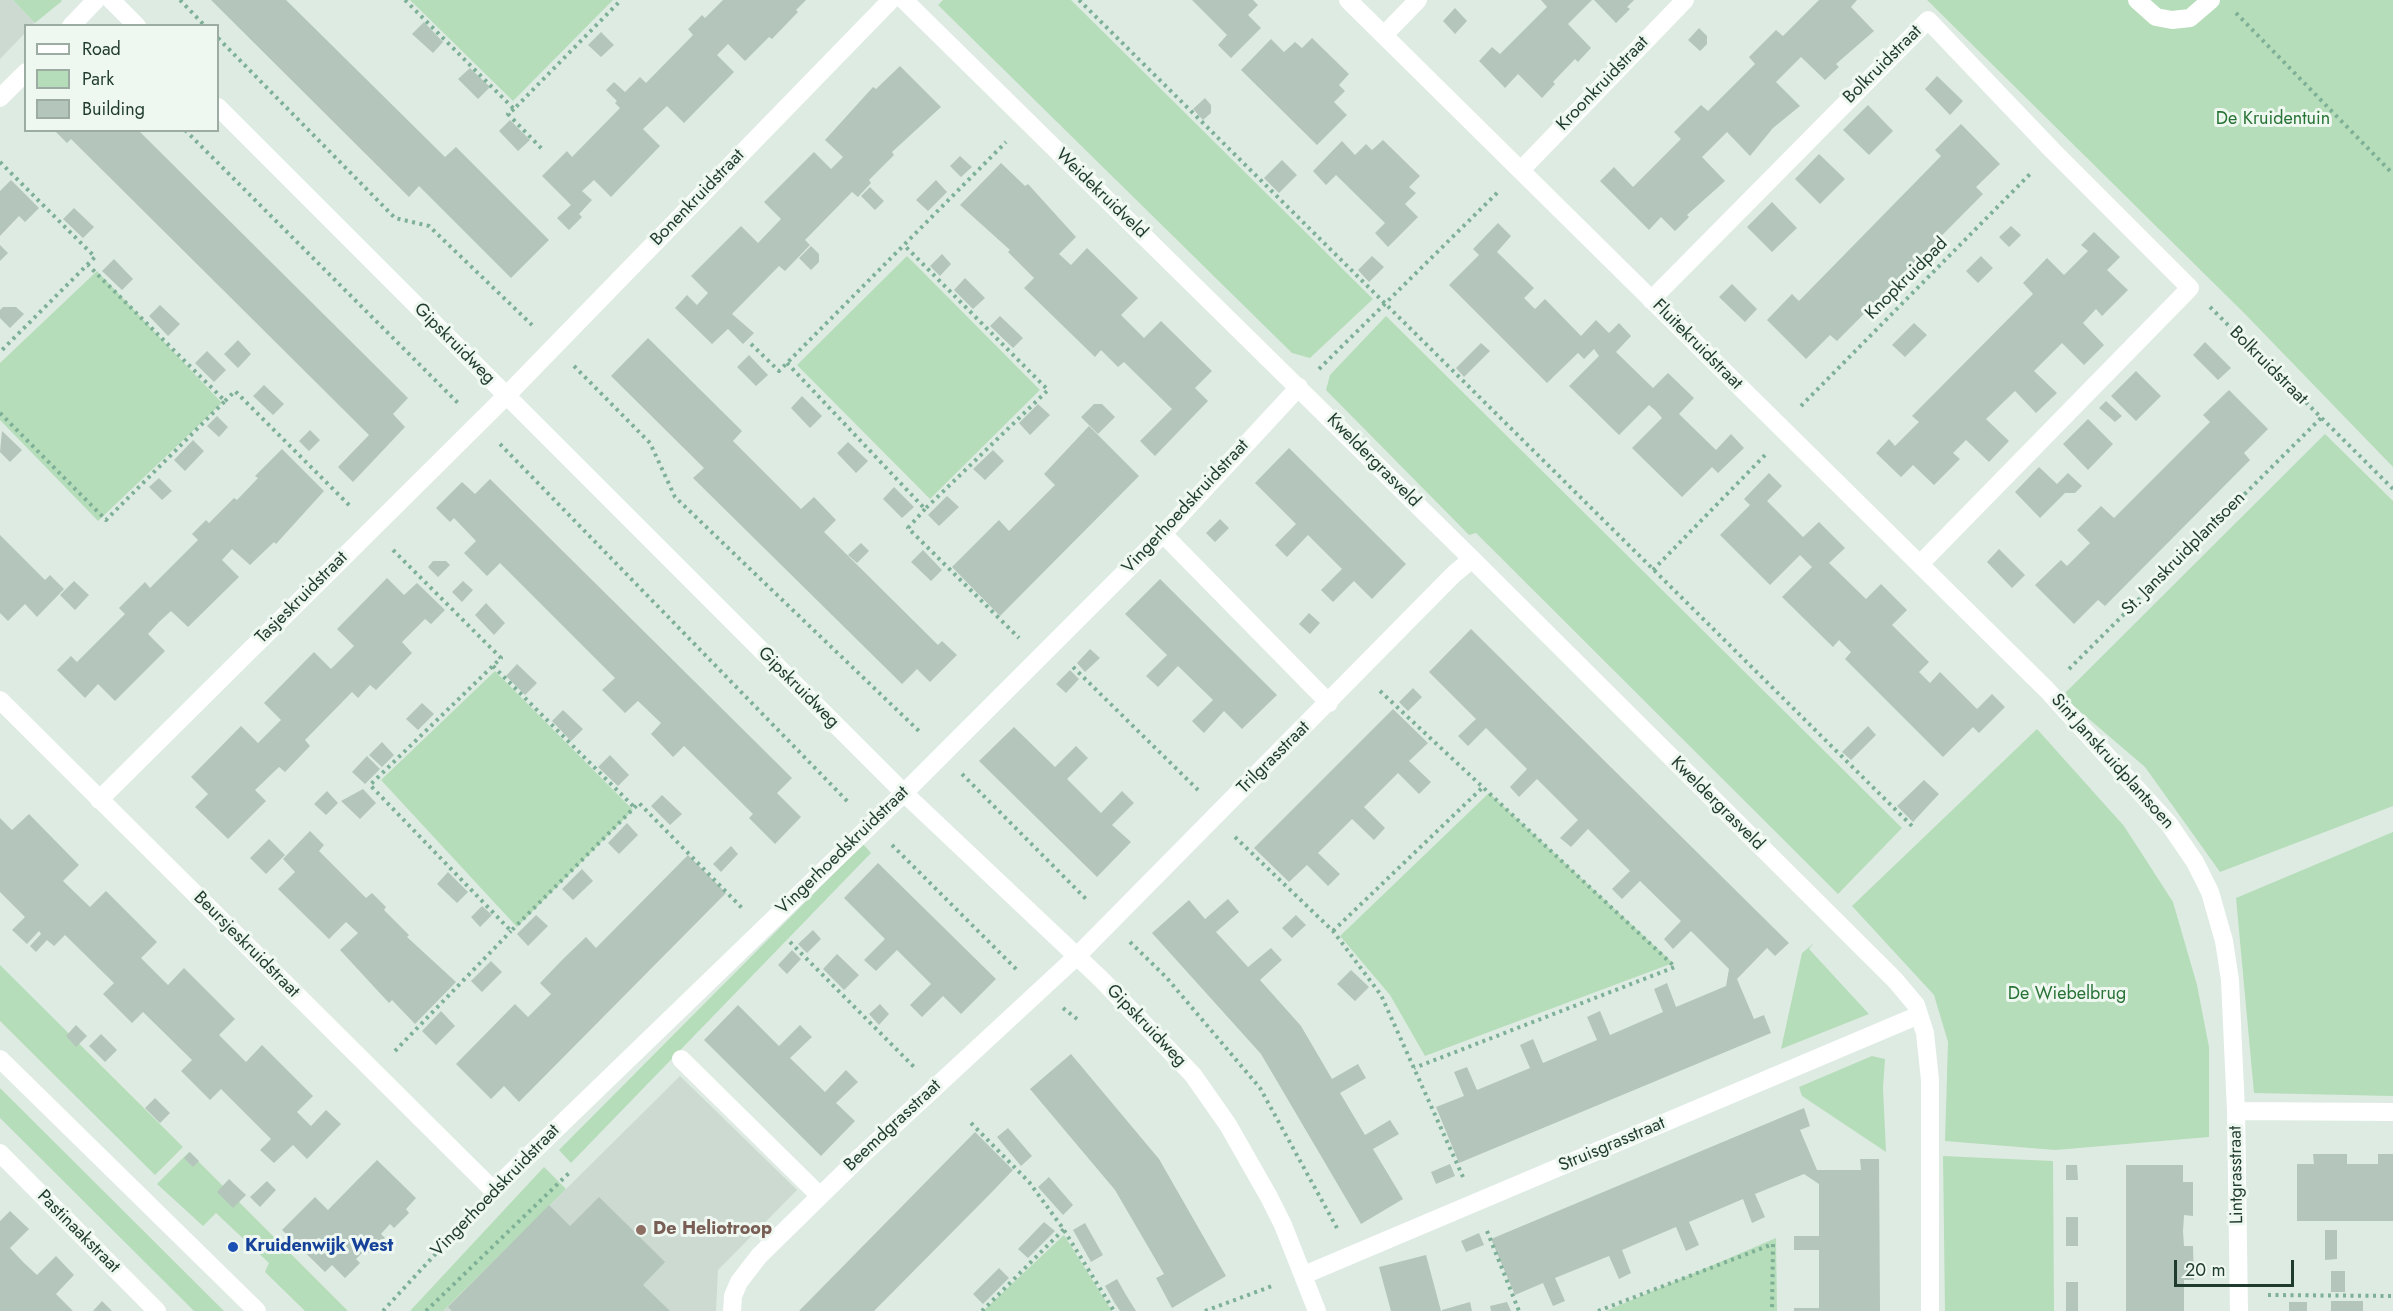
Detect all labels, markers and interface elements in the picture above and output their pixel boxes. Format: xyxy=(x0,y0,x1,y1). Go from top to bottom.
street label: Bolkruidstraat xyxy=(1839,21,1927,109)
legend xyxy=(24,24,219,132)
street label: Kroonkruidstraat xyxy=(1552,32,1654,136)
text: Road xyxy=(82,36,121,62)
text: Park xyxy=(82,66,114,92)
text: Building xyxy=(82,96,145,122)
park label: De Kruidentuin xyxy=(2216,109,2330,131)
street label: Bonenkruidstraat xyxy=(646,145,750,251)
street label: Weidekruidveld xyxy=(1050,145,1152,243)
street label: Knopkruidpad xyxy=(1861,233,1953,325)
street label: Fluitekruidstraat xyxy=(1647,295,1747,395)
street label: Gipskruidweg xyxy=(409,299,499,389)
street label: Bolkruidstraat xyxy=(2224,322,2312,410)
street label: Kweldergrasveld xyxy=(1322,410,1424,512)
street label: Vingerhoedskruidstraat xyxy=(1118,435,1254,579)
street label: St. Janskruidplantsoen xyxy=(2118,488,2250,620)
street label: Tasjeskruidstraat xyxy=(251,547,353,649)
street label: Gipskruidweg xyxy=(753,643,843,733)
street label: Sint Janskruidplantsoen xyxy=(2046,690,2178,834)
street label: Trilgrasstraat xyxy=(1233,717,1315,799)
street label: Kweldergrasveld xyxy=(1666,753,1768,855)
street label: Vingerhoedskruidstraat xyxy=(772,782,914,920)
street label: Beursjeskruidstraat xyxy=(188,887,304,1003)
street label: Gipskruidweg xyxy=(1101,980,1191,1072)
park label: De Wiebelbrug xyxy=(2008,984,2126,1006)
street label: Beemdgrasstraat xyxy=(840,1076,946,1176)
street label: Struisgrasstraat xyxy=(1556,1113,1668,1177)
street label: Vingerhoedskruidstraat xyxy=(427,1120,565,1262)
street label: Lintgrasstraat xyxy=(2225,1126,2249,1224)
street label: Pastinaakstraat xyxy=(32,1186,124,1278)
place label: De Heliotroop xyxy=(653,1219,772,1241)
marker: De Heliotroop xyxy=(634,1223,648,1237)
place label: Kruidenwijk West xyxy=(245,1236,393,1258)
marker: Kruidenwijk West xyxy=(226,1240,240,1254)
scale bar xyxy=(2177,1248,2297,1286)
text: 20 m xyxy=(2185,1257,2225,1283)

